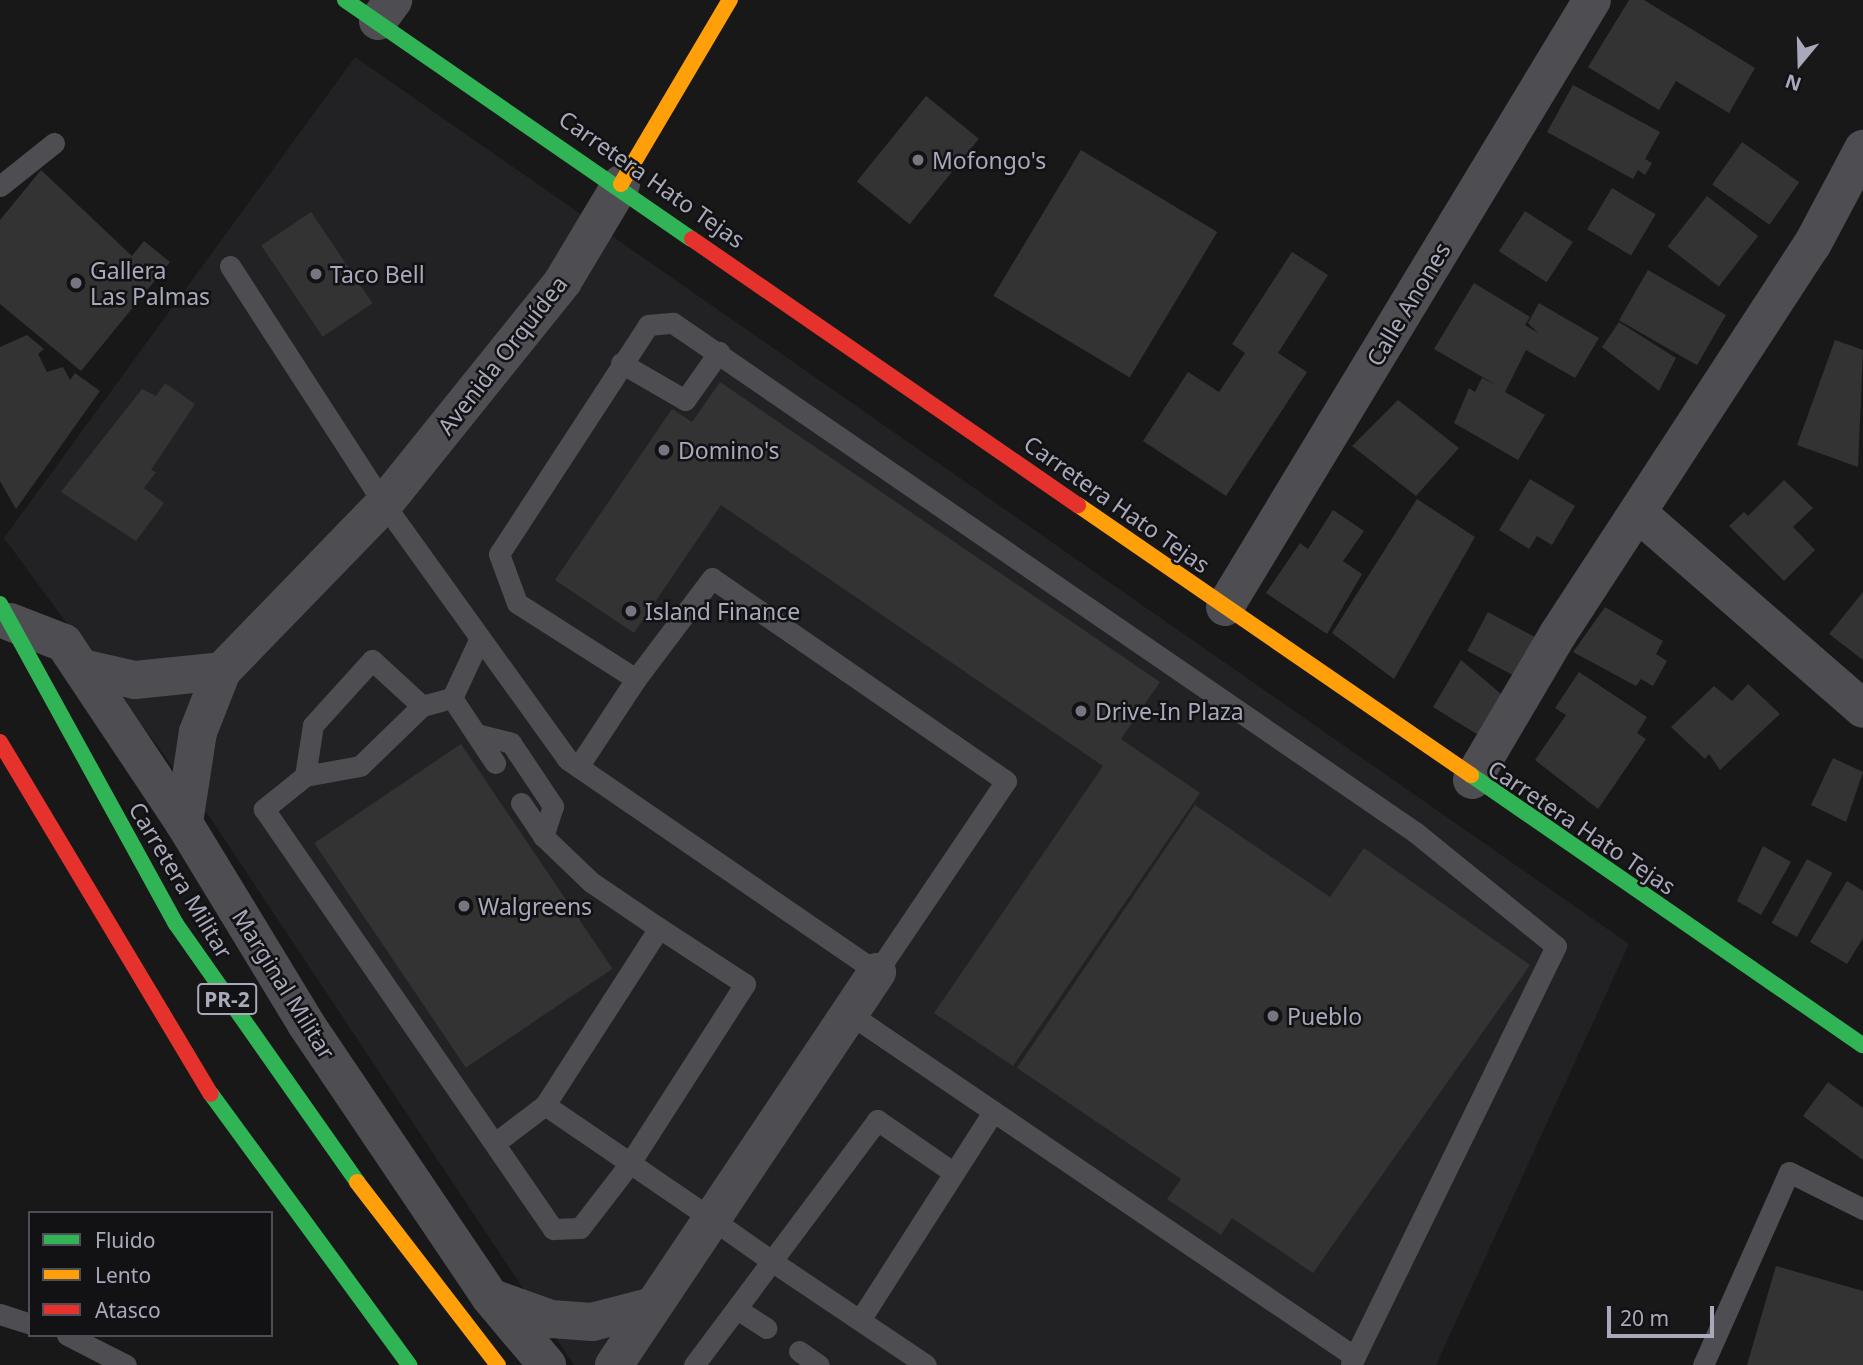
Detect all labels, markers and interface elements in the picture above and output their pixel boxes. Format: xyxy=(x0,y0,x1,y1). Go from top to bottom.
north arrow xyxy=(1765,28,1835,98)
text: N xyxy=(1782,68,1805,98)
street label: Carretera Hato Tejas xyxy=(554,105,750,253)
place label: Mofongo's xyxy=(932,146,1046,174)
marker: Mofongo's xyxy=(910,152,926,168)
street label: Calle Anones xyxy=(1360,237,1456,371)
place label: Gallera Las Palmas xyxy=(90,256,210,310)
place label: Taco Bell xyxy=(330,260,425,288)
marker: Taco Bell xyxy=(308,266,324,282)
street label: Avenida Orquídea xyxy=(431,270,573,440)
marker: Gallera Las Palmas xyxy=(68,275,84,291)
street label: Carretera Hato Tejas xyxy=(1019,430,1215,578)
place label: Domino's xyxy=(678,436,780,464)
marker: Domino's xyxy=(656,442,672,458)
place label: Island Finance xyxy=(645,597,800,625)
marker: Island Finance xyxy=(623,603,639,619)
place label: Drive-In Plaza xyxy=(1095,697,1244,725)
marker: Drive-In Plaza xyxy=(1073,703,1089,719)
street label: Carretera Hato Tejas xyxy=(1483,754,1681,900)
street label: Carretera Militar xyxy=(123,797,239,963)
place label: Walgreens xyxy=(478,892,592,920)
marker: Walgreens xyxy=(456,898,472,914)
street label: Marginal Militar xyxy=(227,904,341,1064)
road number: PR-2 xyxy=(196,982,258,1016)
place label: Pueblo xyxy=(1287,1002,1362,1030)
marker: Pueblo xyxy=(1265,1008,1281,1024)
legend xyxy=(28,1211,273,1337)
text: Fluido xyxy=(95,1226,155,1254)
text: Lento xyxy=(95,1261,151,1289)
scale bar xyxy=(1611,1292,1718,1336)
text: Atasco xyxy=(95,1296,161,1324)
text: 20 m xyxy=(1620,1304,1669,1332)

